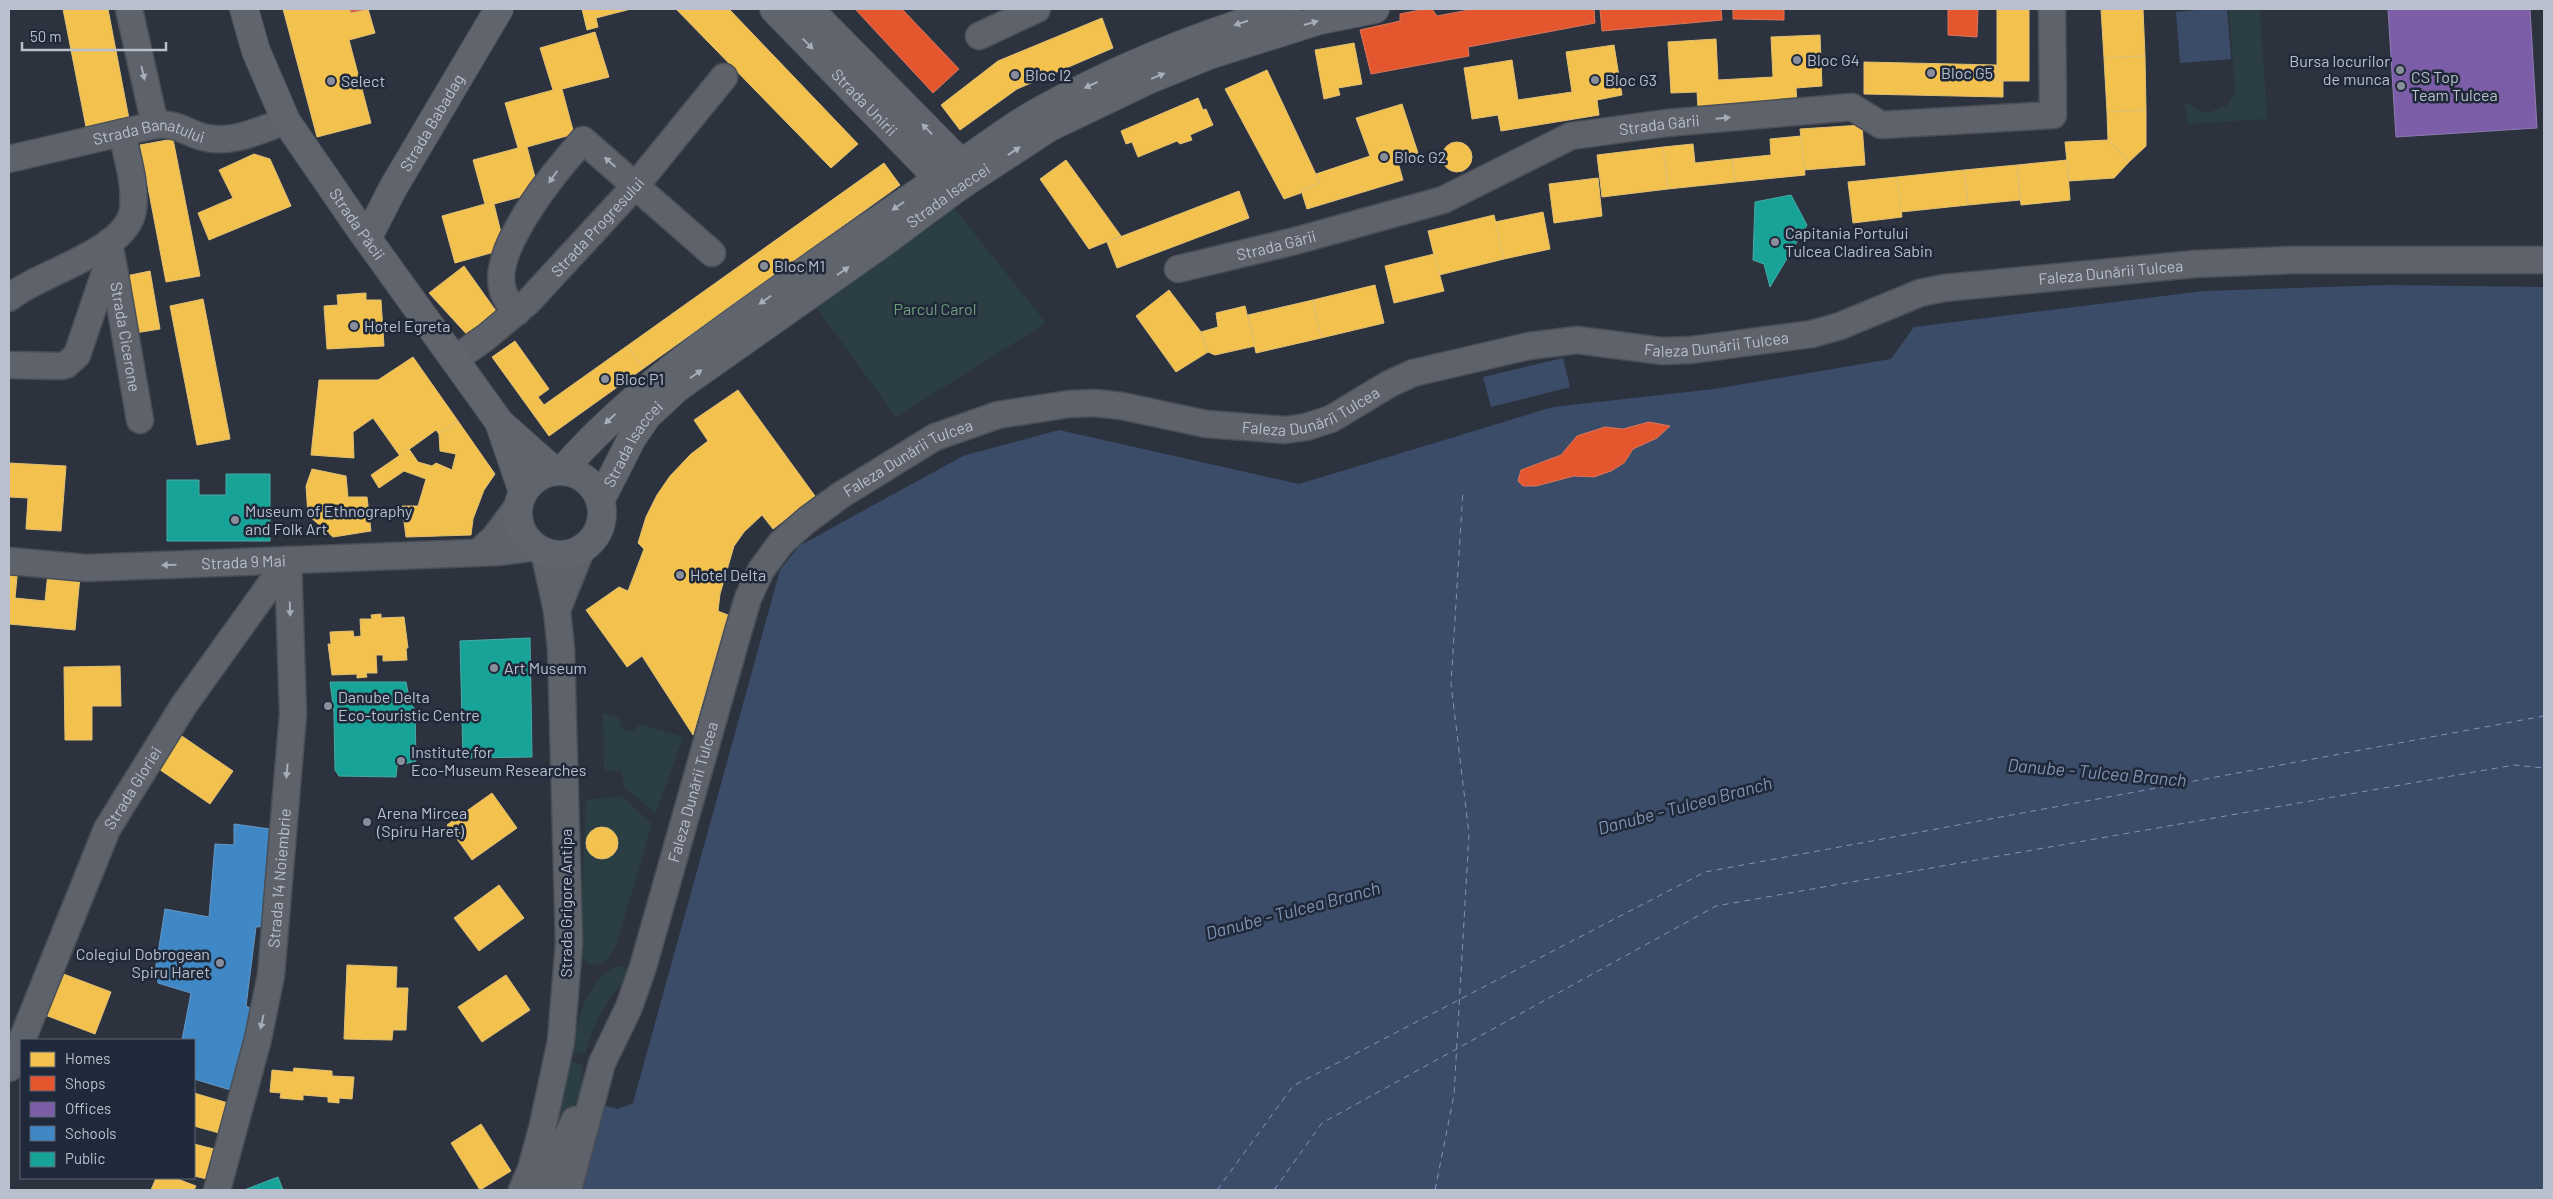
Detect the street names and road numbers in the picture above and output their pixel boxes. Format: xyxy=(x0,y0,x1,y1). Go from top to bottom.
street label: Strada Unirii xyxy=(828,64,902,140)
street label: Strada Babadag xyxy=(395,70,467,174)
street label: Strada Gării xyxy=(1618,110,1700,138)
street label: Strada Banatului xyxy=(91,114,207,148)
street label: Strada Isaccei xyxy=(902,159,993,231)
street label: Strada Progresului xyxy=(546,173,648,280)
street label: Strada Păcii xyxy=(326,184,389,263)
street label: Strada Gării xyxy=(1234,226,1318,264)
street label: Faleza Dunării Tulcea xyxy=(2037,255,2184,288)
street label: Strada Cicerone xyxy=(107,280,145,393)
street label: Faleza Dunării Tulcea xyxy=(1643,327,1790,360)
street label: Faleza Dunării Tulcea xyxy=(1241,382,1383,439)
street label: Strada Isaccei xyxy=(599,396,666,490)
street label: Faleza Dunării Tulcea xyxy=(839,415,975,500)
street label: Strada 9 Mai xyxy=(201,550,286,573)
street label: Faleza Dunării Tulcea xyxy=(663,719,721,864)
street label: Strada Gloriei xyxy=(99,743,165,832)
street label: Strada 14 Noiembrie xyxy=(263,808,294,948)
street label: Strada Grigore Antipa xyxy=(556,829,575,977)

